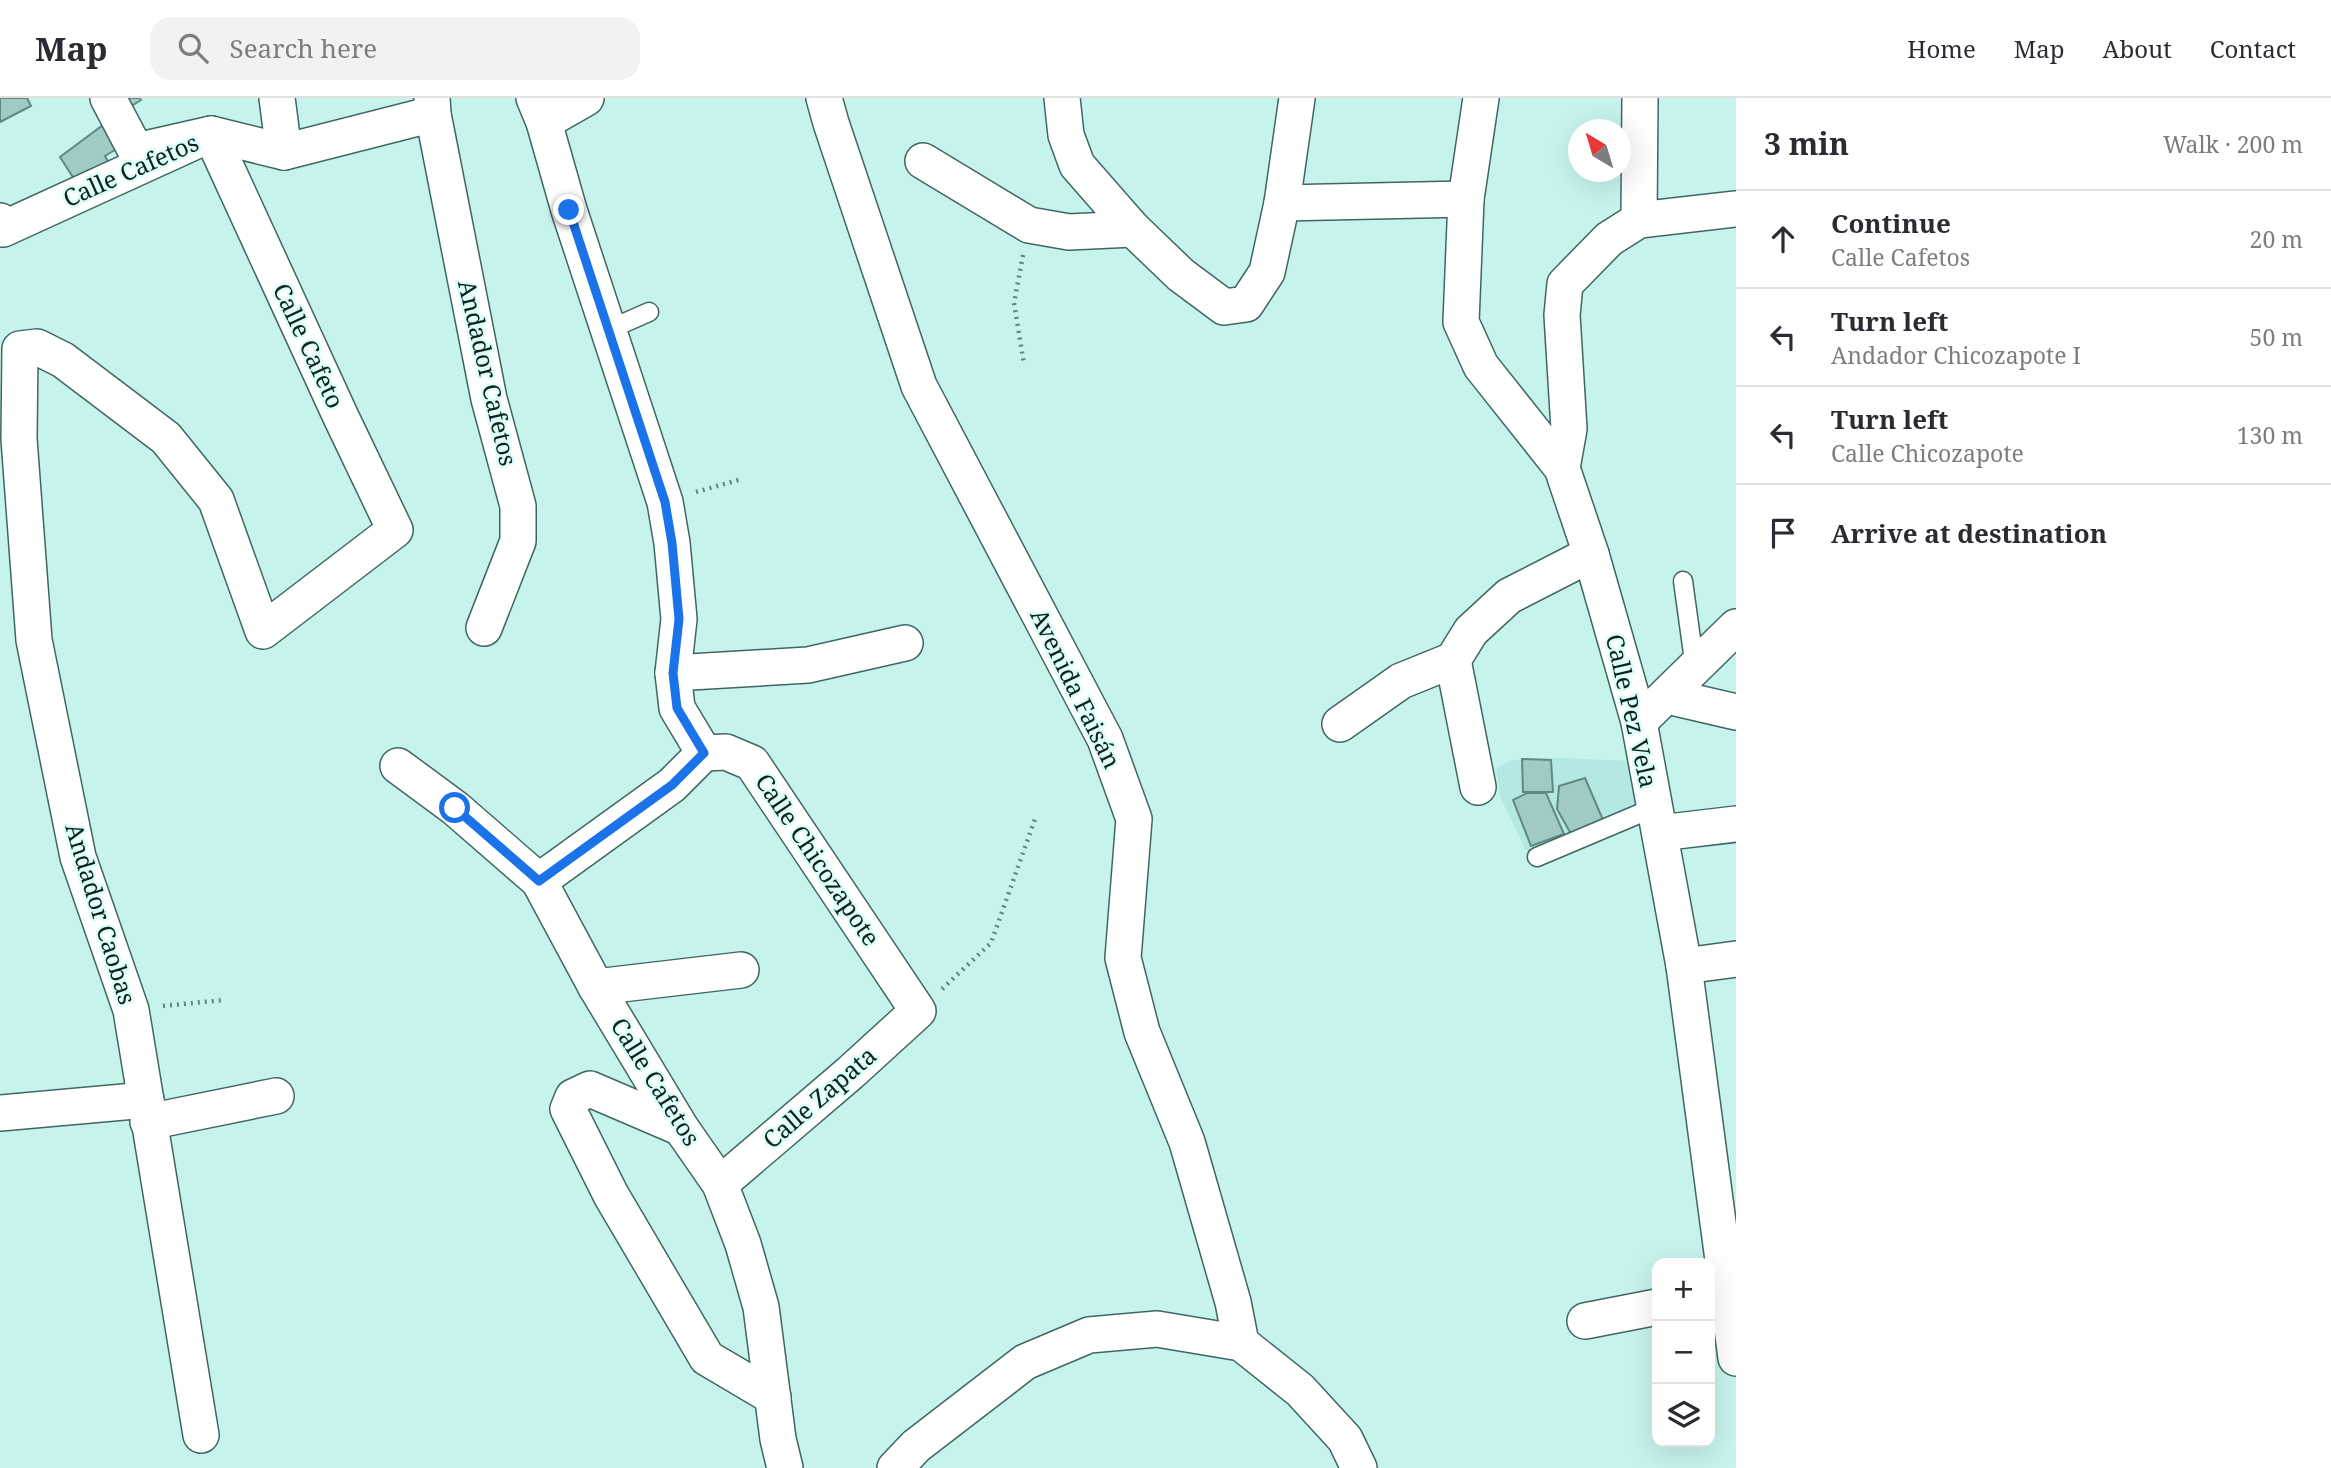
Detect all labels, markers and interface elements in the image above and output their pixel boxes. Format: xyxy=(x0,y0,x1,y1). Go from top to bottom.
search box xyxy=(150,17,640,80)
text: Map xyxy=(35,26,108,71)
icon: search xyxy=(174,29,212,67)
text: Search here xyxy=(230,30,377,66)
text: Home xyxy=(1907,32,1976,65)
text: Map xyxy=(2014,32,2065,65)
text: About xyxy=(2103,32,2172,65)
text: Contact xyxy=(2210,32,2296,65)
north arrow xyxy=(1568,119,1631,182)
text: 3 min xyxy=(1764,123,1849,164)
street label: Calle Cafetos xyxy=(57,125,203,214)
text: Walk · 200 m xyxy=(2163,128,2303,160)
route end xyxy=(553,194,584,225)
text: Continue xyxy=(1831,205,1951,241)
icon: ahead xyxy=(1764,220,1802,258)
text: 20 m xyxy=(2250,223,2303,255)
text: Calle Cafetos xyxy=(1831,241,1970,273)
street label: Andador Cafetos xyxy=(451,276,526,469)
street label: Calle Cafeto xyxy=(266,277,353,413)
text: Turn left xyxy=(1831,303,1948,339)
icon: left xyxy=(1764,318,1802,356)
text: 50 m xyxy=(2250,321,2303,353)
text: Andador Chicozapote I xyxy=(1831,339,2081,371)
text: Turn left xyxy=(1831,401,1948,437)
icon: left xyxy=(1764,416,1802,454)
text: 130 m xyxy=(2237,419,2303,451)
text: Calle Chicozapote xyxy=(1831,437,2024,469)
icon: arrive xyxy=(1764,514,1802,552)
text: Arrive at destination xyxy=(1831,515,2107,551)
street label: Avenida Faisán xyxy=(1023,603,1129,774)
street label: Calle Pez Vela xyxy=(1599,631,1666,791)
street label: Calle Chicozapote xyxy=(748,767,888,952)
route start xyxy=(439,792,470,823)
street label: Andador Caobas xyxy=(58,819,145,1008)
street label: Calle Cafetos xyxy=(604,1011,709,1152)
street label: Calle Zapata xyxy=(755,1038,883,1155)
map controls xyxy=(1652,1258,1715,1447)
button: + xyxy=(1652,1258,1715,1321)
button: − xyxy=(1652,1321,1715,1384)
button: layers xyxy=(1652,1384,1715,1447)

